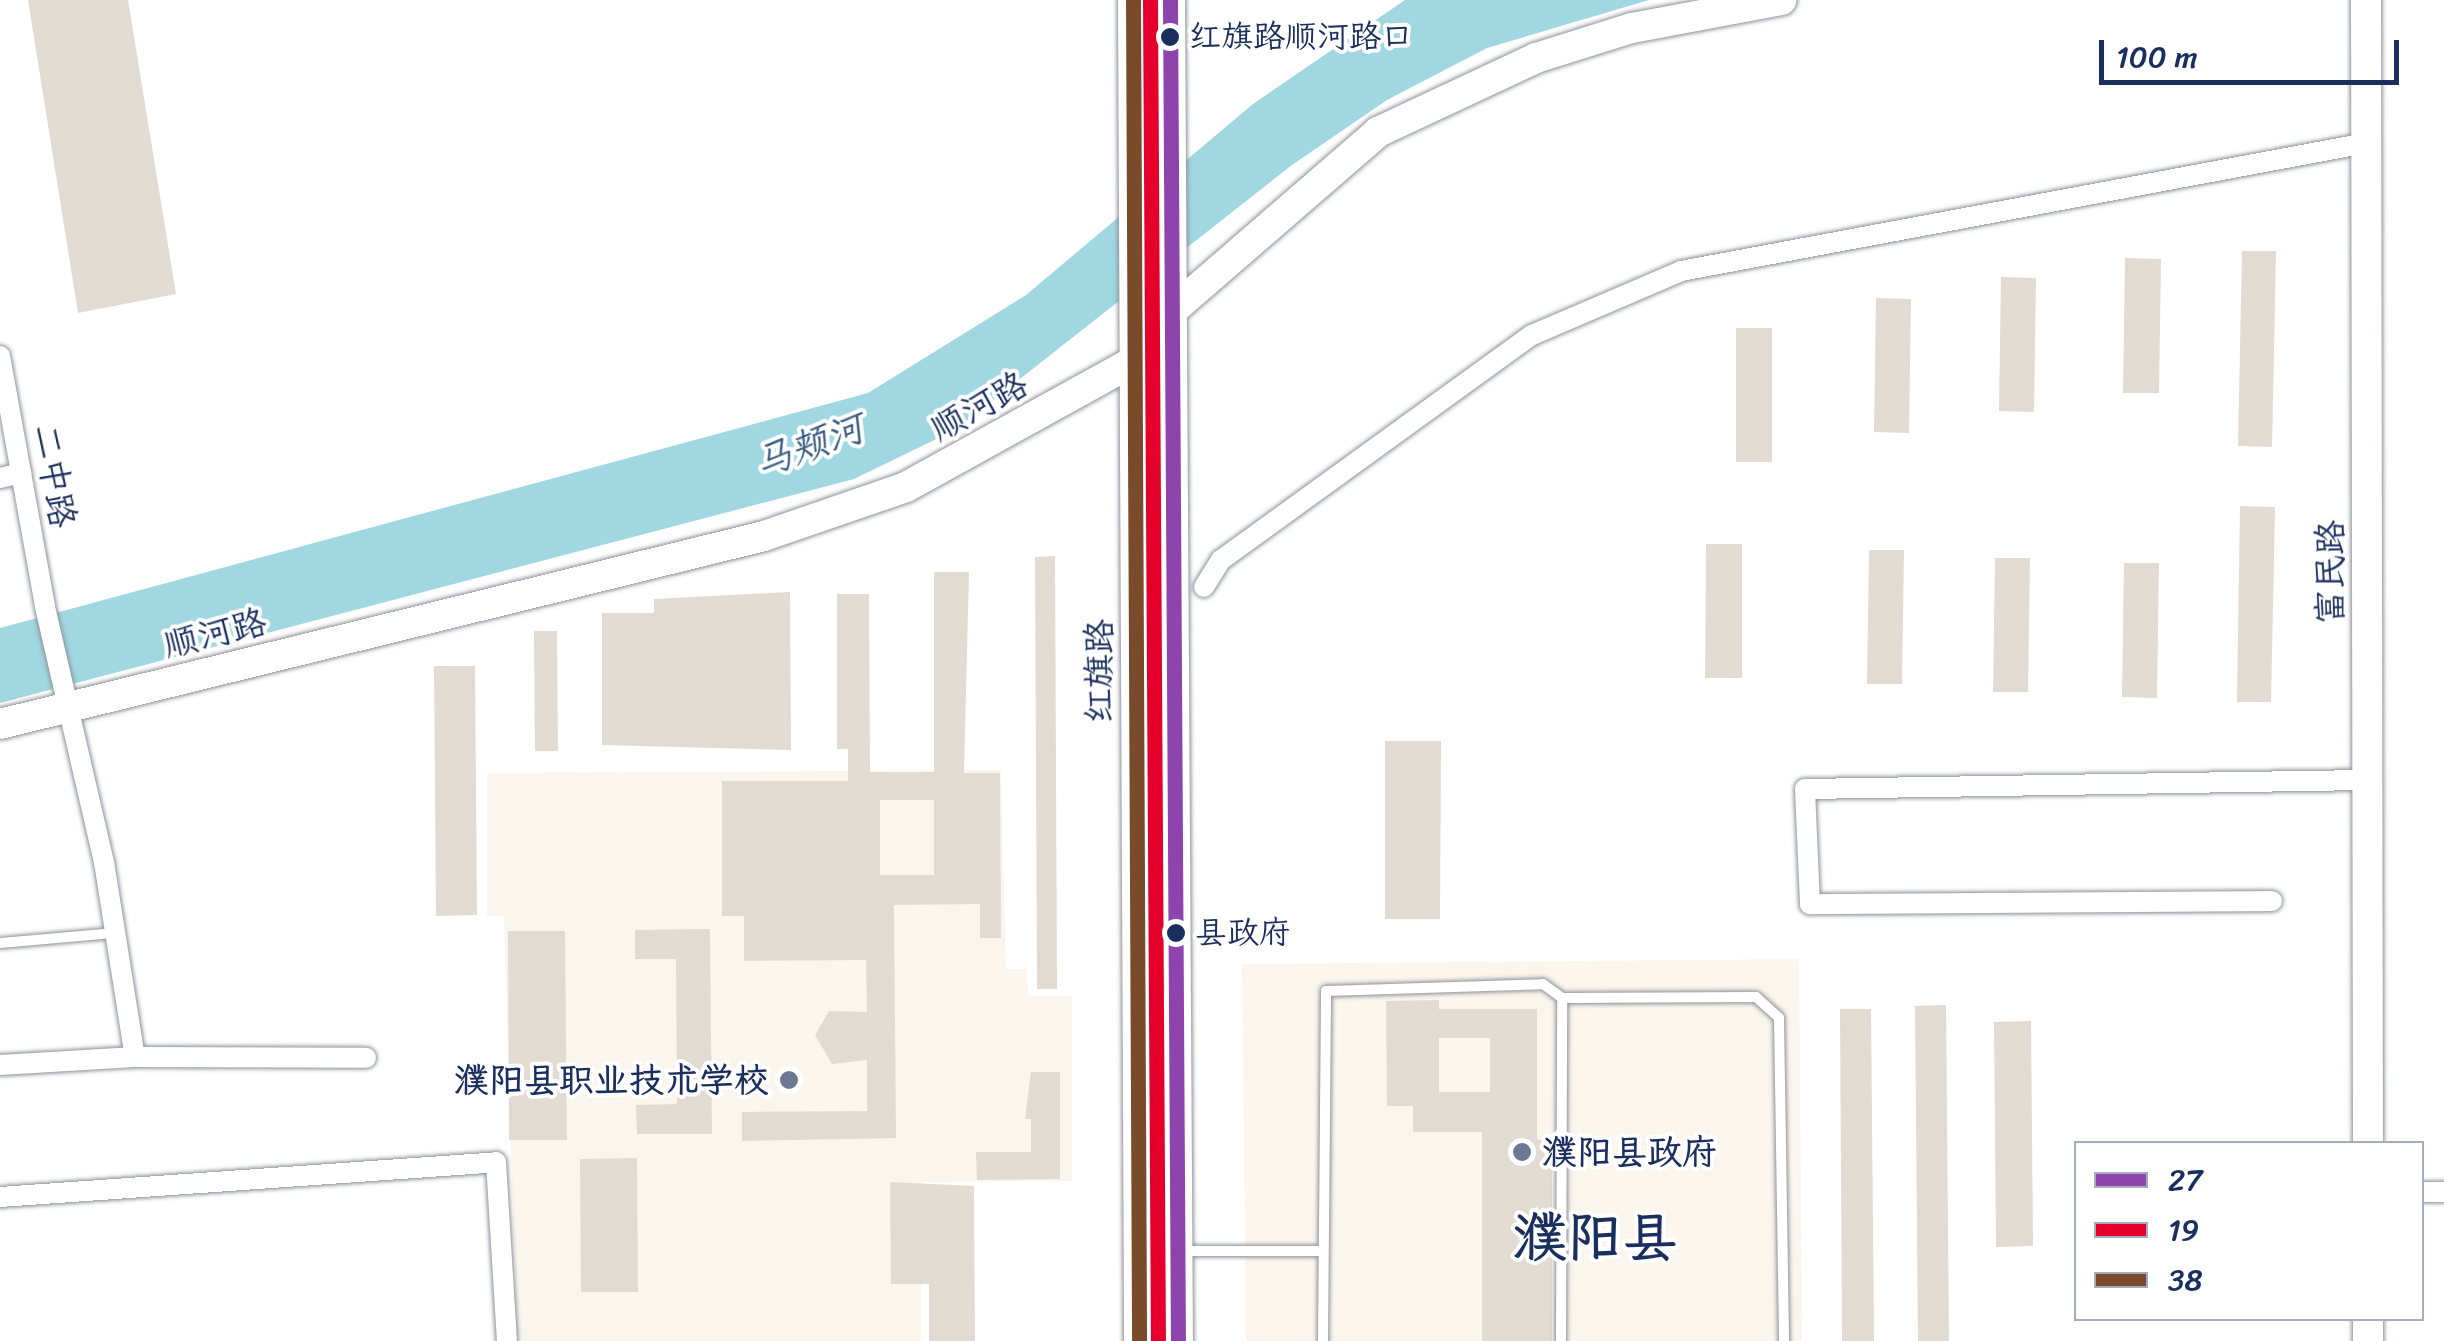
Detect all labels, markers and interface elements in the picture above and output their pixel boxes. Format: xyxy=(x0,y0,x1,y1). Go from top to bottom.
place label: 红旗路顺河路口 xyxy=(1189,18,1413,56)
scale bar xyxy=(2104,20,2404,82)
marker: 红旗路顺河路口 xyxy=(1160,27,1180,47)
text: 100 m xyxy=(2116,30,2198,84)
street label: 顺河路 xyxy=(923,362,1035,450)
water label: 马颊河 xyxy=(748,405,870,487)
street label: 二中路 xyxy=(25,421,85,531)
street label: 富民路 xyxy=(2309,520,2351,624)
street label: 顺河路 xyxy=(159,600,271,666)
street label: 红旗路 xyxy=(1078,619,1120,723)
place label: 县政府 xyxy=(1195,914,1291,952)
marker: 县政府 xyxy=(1166,923,1186,943)
place label: 濮阳县职业技术学校 xyxy=(454,1059,769,1101)
marker: 濮阳县职业技术学校 xyxy=(778,1069,800,1091)
place label: 濮阳县政府 xyxy=(1542,1131,1717,1173)
marker: 濮阳县政府 xyxy=(1511,1141,1533,1163)
legend xyxy=(2074,1141,2424,1321)
text: 27 xyxy=(2168,1153,2202,1207)
text: 19 xyxy=(2168,1203,2199,1257)
district label: 濮阳县 xyxy=(1513,1205,1677,1271)
text: 38 xyxy=(2168,1253,2203,1307)

